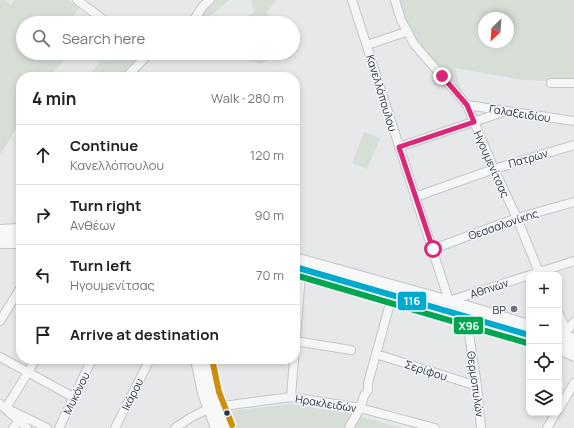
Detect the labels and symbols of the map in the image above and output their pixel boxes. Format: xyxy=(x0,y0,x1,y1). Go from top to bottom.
north arrow xyxy=(478,12,514,48)
street label: Κανελλόπουλου xyxy=(363,53,401,133)
route end xyxy=(433,67,451,85)
street label: Γαλαξειδίου xyxy=(488,101,552,125)
street label: Ηγουμενίτσας xyxy=(471,128,513,200)
street label: Πατρών xyxy=(506,145,550,171)
street label: Θεσσαλονίκης xyxy=(466,205,540,243)
route start xyxy=(424,240,442,258)
street label: Αθηνών xyxy=(468,275,511,301)
line badge: 116 xyxy=(397,291,427,311)
text: 116 xyxy=(404,293,420,308)
place label: BP xyxy=(493,302,506,317)
marker: BP xyxy=(509,304,519,314)
line badge: Χ96 xyxy=(453,316,484,335)
text: Χ96 xyxy=(459,318,480,333)
street label: Θερμοπυλών xyxy=(464,350,488,418)
street label: Σερίφου xyxy=(403,356,449,384)
street label: Μυκόνου xyxy=(59,369,93,417)
street label: Ικάρου xyxy=(118,375,146,413)
street label: Ηρακλειδών xyxy=(294,391,358,415)
unlabelled marker xyxy=(222,408,232,418)

